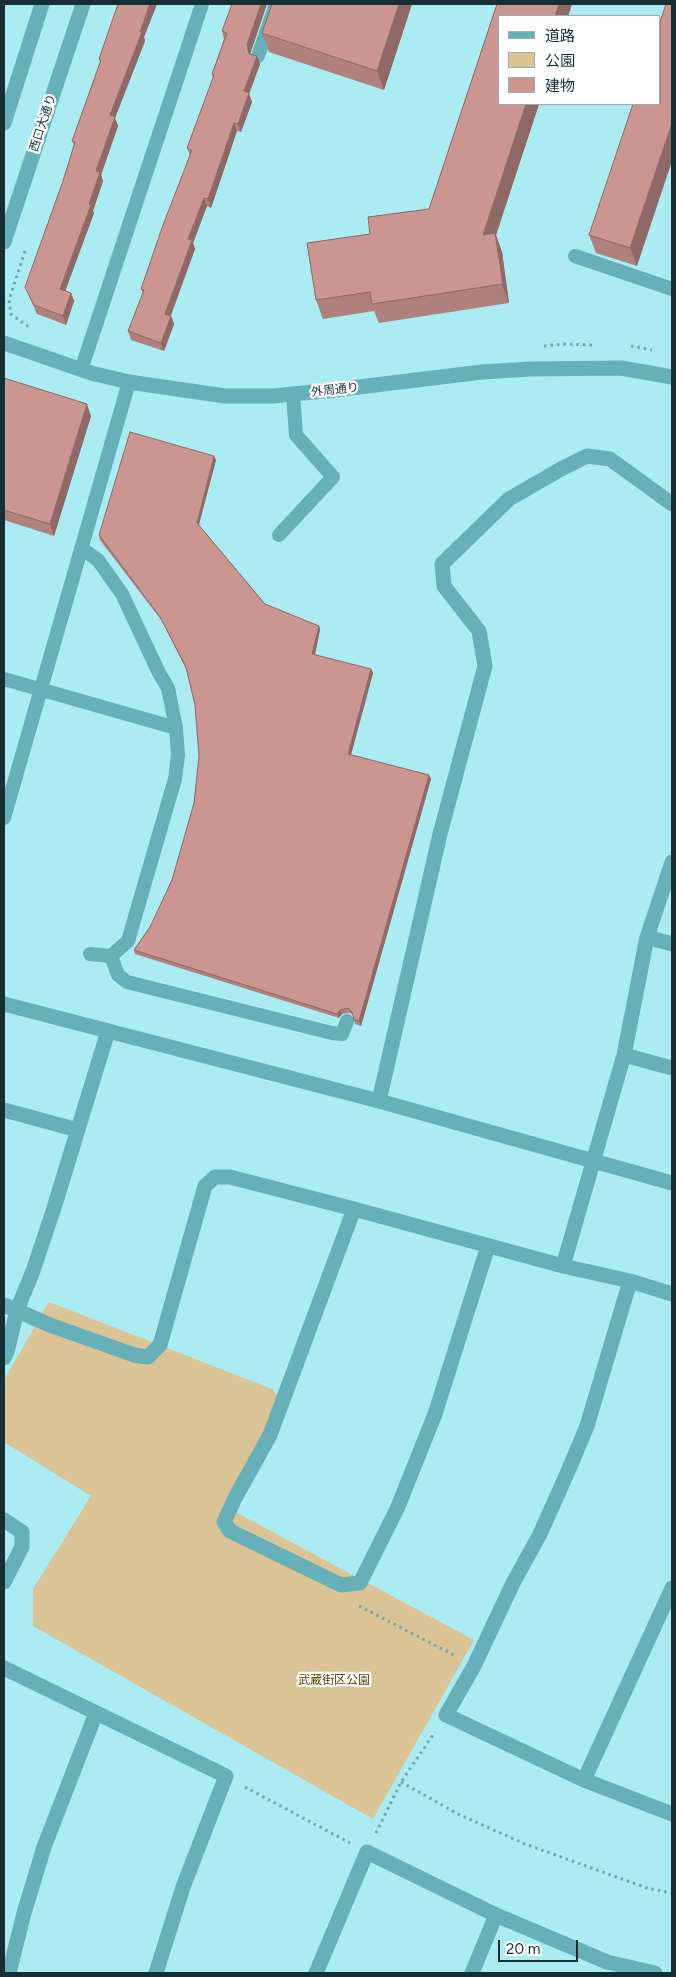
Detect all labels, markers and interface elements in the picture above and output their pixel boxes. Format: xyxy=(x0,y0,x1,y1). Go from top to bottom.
legend xyxy=(498,15,661,105)
text: 道路 xyxy=(545,27,575,45)
text: 公園 xyxy=(545,52,575,70)
text: 建物 xyxy=(545,77,575,95)
street label: 西口大通り xyxy=(27,92,59,154)
street label: 外周通り xyxy=(310,380,360,400)
park label: 武蔵街区公園 xyxy=(298,1673,370,1687)
scale bar xyxy=(501,1930,581,1962)
text: 20 m xyxy=(506,1940,540,1958)

